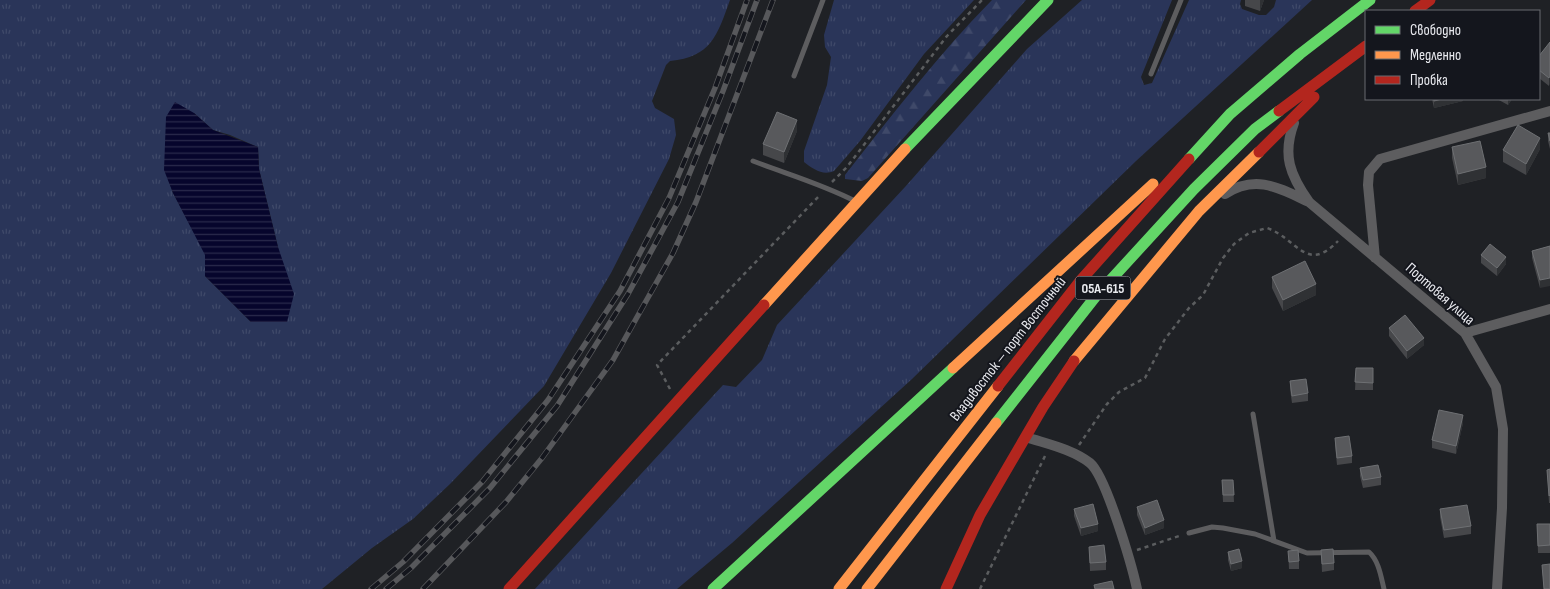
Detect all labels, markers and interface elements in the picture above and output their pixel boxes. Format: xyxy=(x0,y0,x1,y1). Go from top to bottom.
legend xyxy=(1365,10,1540,100)
text: Свободно xyxy=(1410,21,1461,40)
text: Медленно xyxy=(1410,46,1461,65)
text: Пробка xyxy=(1410,71,1448,90)
street label: Портовая улица xyxy=(1402,259,1479,329)
street label: Владивосток — порт Восточный xyxy=(946,273,1070,425)
road number: 05А-615 xyxy=(1076,276,1130,300)

